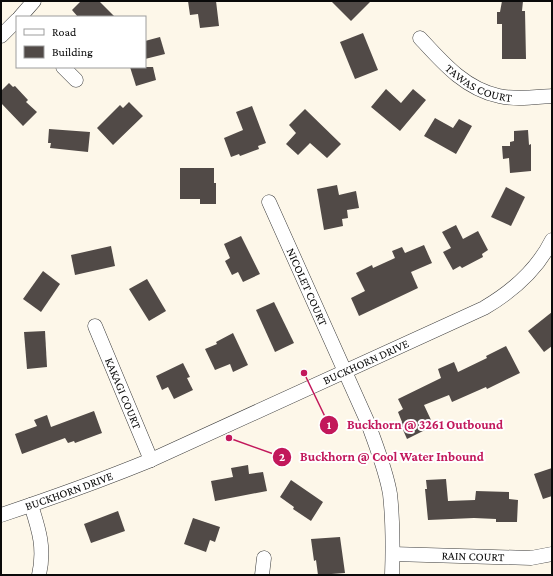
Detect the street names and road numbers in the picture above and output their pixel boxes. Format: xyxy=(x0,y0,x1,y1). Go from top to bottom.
street label: TAWAS COURT xyxy=(442,61,513,105)
street label: NICOLET COURT xyxy=(284,246,331,328)
street label: BUCKHORN DRIVE xyxy=(321,336,411,388)
street label: KAKAGI COURT xyxy=(102,356,144,432)
street label: BUCKHORN DRIVE xyxy=(23,469,115,513)
street label: RAIN COURT xyxy=(441,548,505,564)

